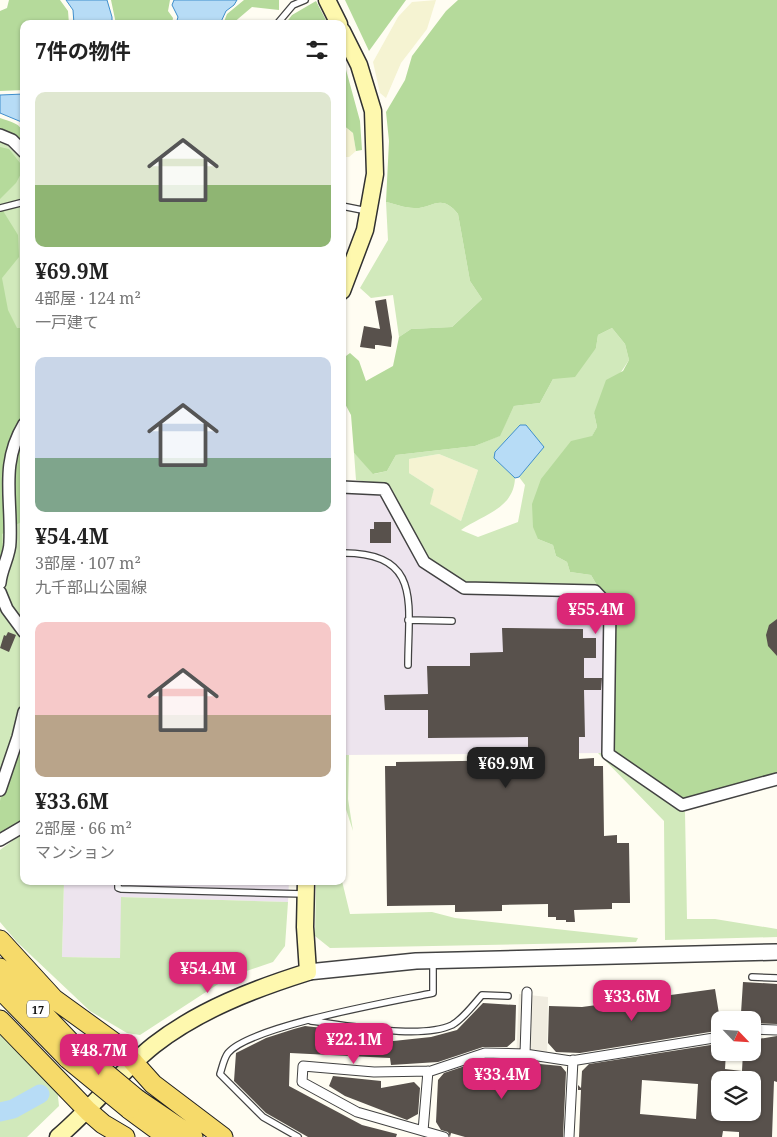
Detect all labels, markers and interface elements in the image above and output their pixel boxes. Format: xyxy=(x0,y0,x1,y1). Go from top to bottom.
icon: filters xyxy=(303,36,331,64)
text: 7件の物件 xyxy=(35,37,131,65)
icon: home xyxy=(138,125,228,215)
text: ¥69.9M xyxy=(35,257,109,285)
text: 4部屋 · 124 m² xyxy=(35,287,141,309)
text: 一戸建て xyxy=(35,311,99,333)
icon: home xyxy=(138,390,228,480)
text: ¥54.4M xyxy=(35,522,109,550)
text: 3部屋 · 107 m² xyxy=(35,552,141,574)
text: 九千部山公園線 xyxy=(35,576,147,598)
pin: ¥55.4M xyxy=(555,592,637,635)
text: ¥55.4M xyxy=(568,598,624,620)
icon: home xyxy=(138,655,228,745)
pin: ¥69.9M xyxy=(465,746,547,789)
text: ¥69.9M xyxy=(478,752,534,774)
text: ¥33.6M xyxy=(35,787,109,815)
text: 2部屋 · 66 m² xyxy=(35,817,132,839)
text: マンション xyxy=(35,841,115,863)
pin: ¥54.4M xyxy=(167,952,249,994)
text: ¥54.4M xyxy=(180,957,236,979)
pin: ¥33.6M xyxy=(591,980,673,1022)
text: ¥33.6M xyxy=(604,985,660,1007)
road number: 17 xyxy=(27,1001,49,1018)
north arrow xyxy=(711,1011,761,1061)
map controls xyxy=(711,1011,761,1121)
pin: ¥22.1M xyxy=(313,1022,395,1065)
text: ¥22.1M xyxy=(326,1028,382,1050)
pin: ¥48.7M xyxy=(58,1034,140,1076)
text: ¥48.7M xyxy=(71,1039,127,1061)
pin: ¥33.4M xyxy=(461,1058,543,1100)
text: ¥33.4M xyxy=(474,1063,530,1085)
button: layers xyxy=(711,1071,761,1121)

